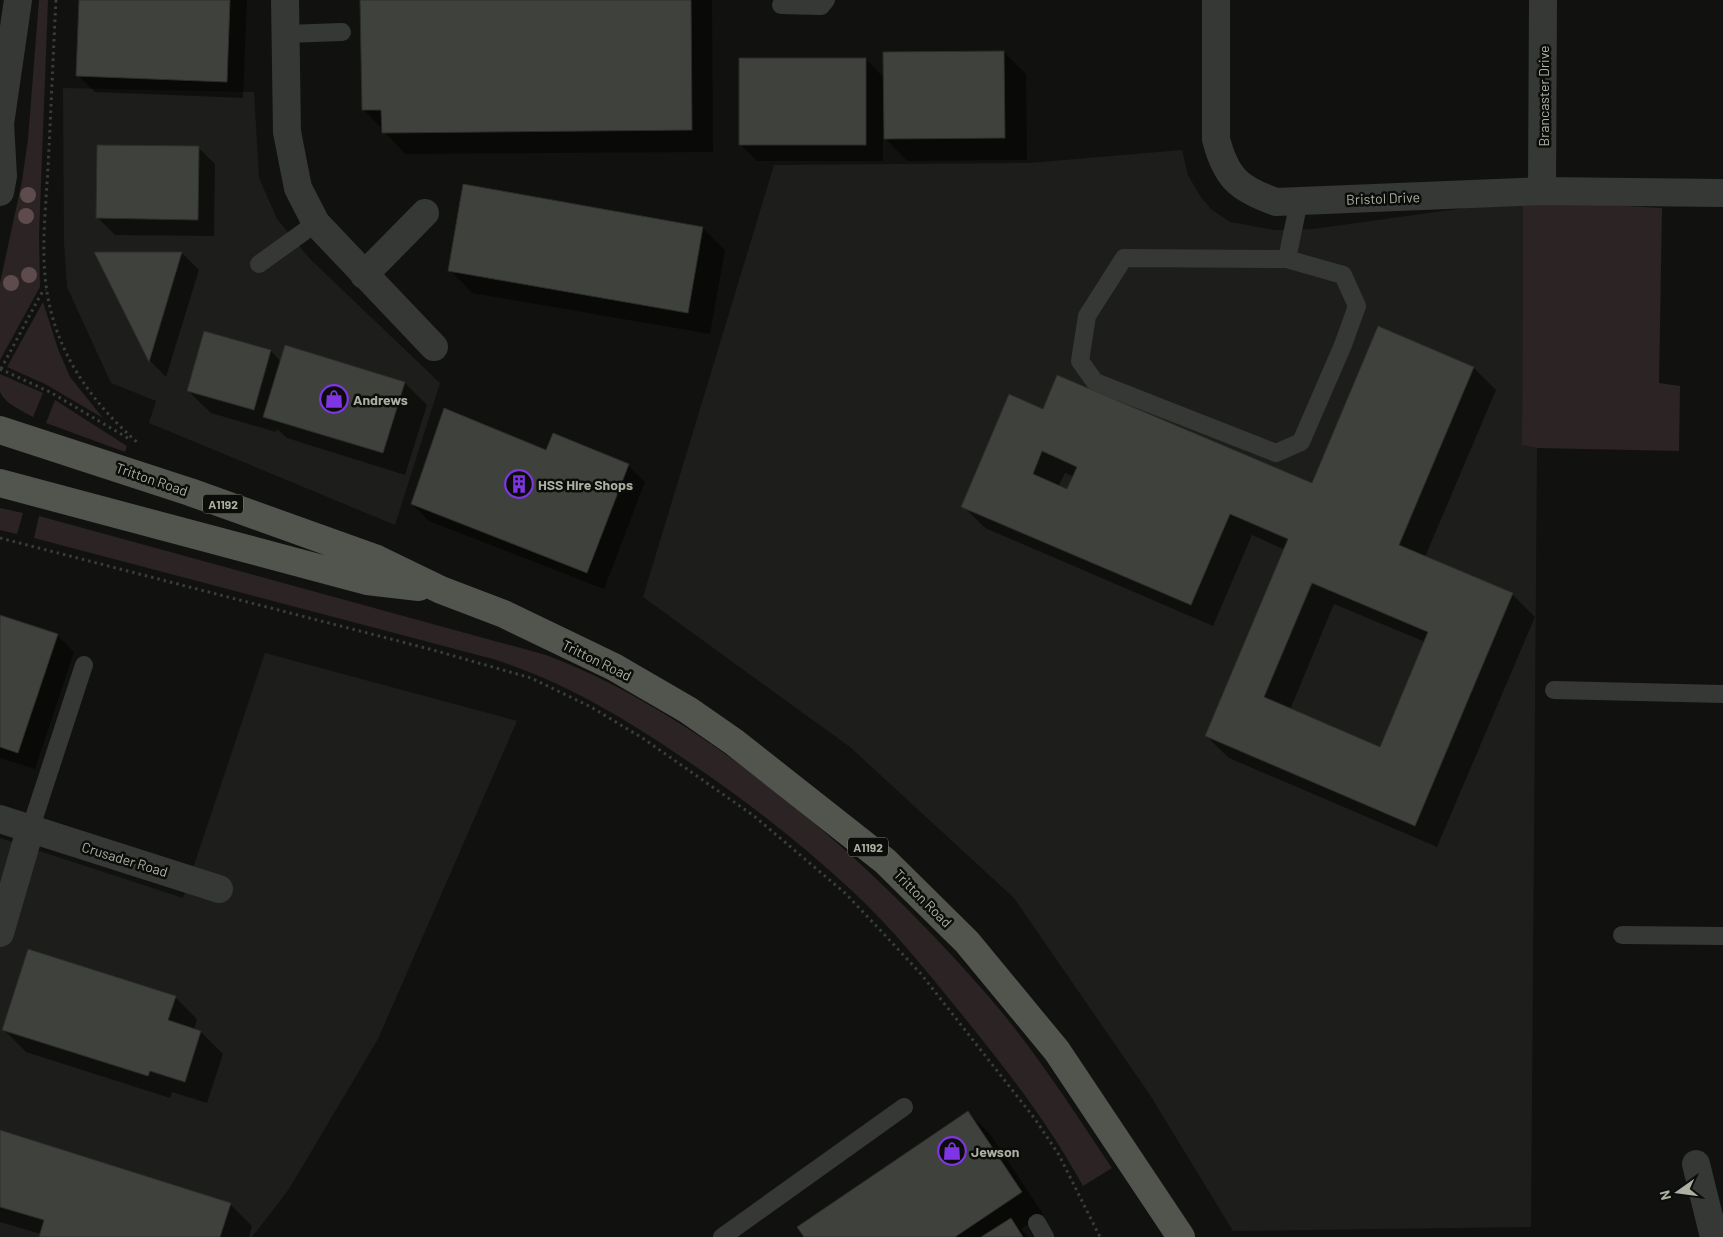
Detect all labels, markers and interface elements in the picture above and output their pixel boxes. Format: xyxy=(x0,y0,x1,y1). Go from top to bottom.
street label: Brancaster Drive xyxy=(1535,45,1552,147)
street label: Bristol Drive xyxy=(1346,188,1420,208)
shop icon: Andrews xyxy=(319,384,349,414)
place label: Andrews xyxy=(353,391,408,408)
street label: Tritton Road xyxy=(114,459,190,499)
building icon: HSS Hire Shops xyxy=(504,469,534,499)
place label: HSS Hire Shops xyxy=(538,476,633,493)
road number: A1192 xyxy=(203,494,243,514)
street label: Tritton Road xyxy=(560,636,634,684)
street label: Crusader Road xyxy=(80,838,170,880)
road number: A1192 xyxy=(848,838,888,856)
street label: Tritton Road xyxy=(891,866,955,930)
shop icon: Jewson xyxy=(937,1136,967,1166)
place label: Jewson xyxy=(971,1143,1019,1160)
north arrow xyxy=(1653,1167,1703,1217)
text: N xyxy=(1656,1189,1674,1202)

